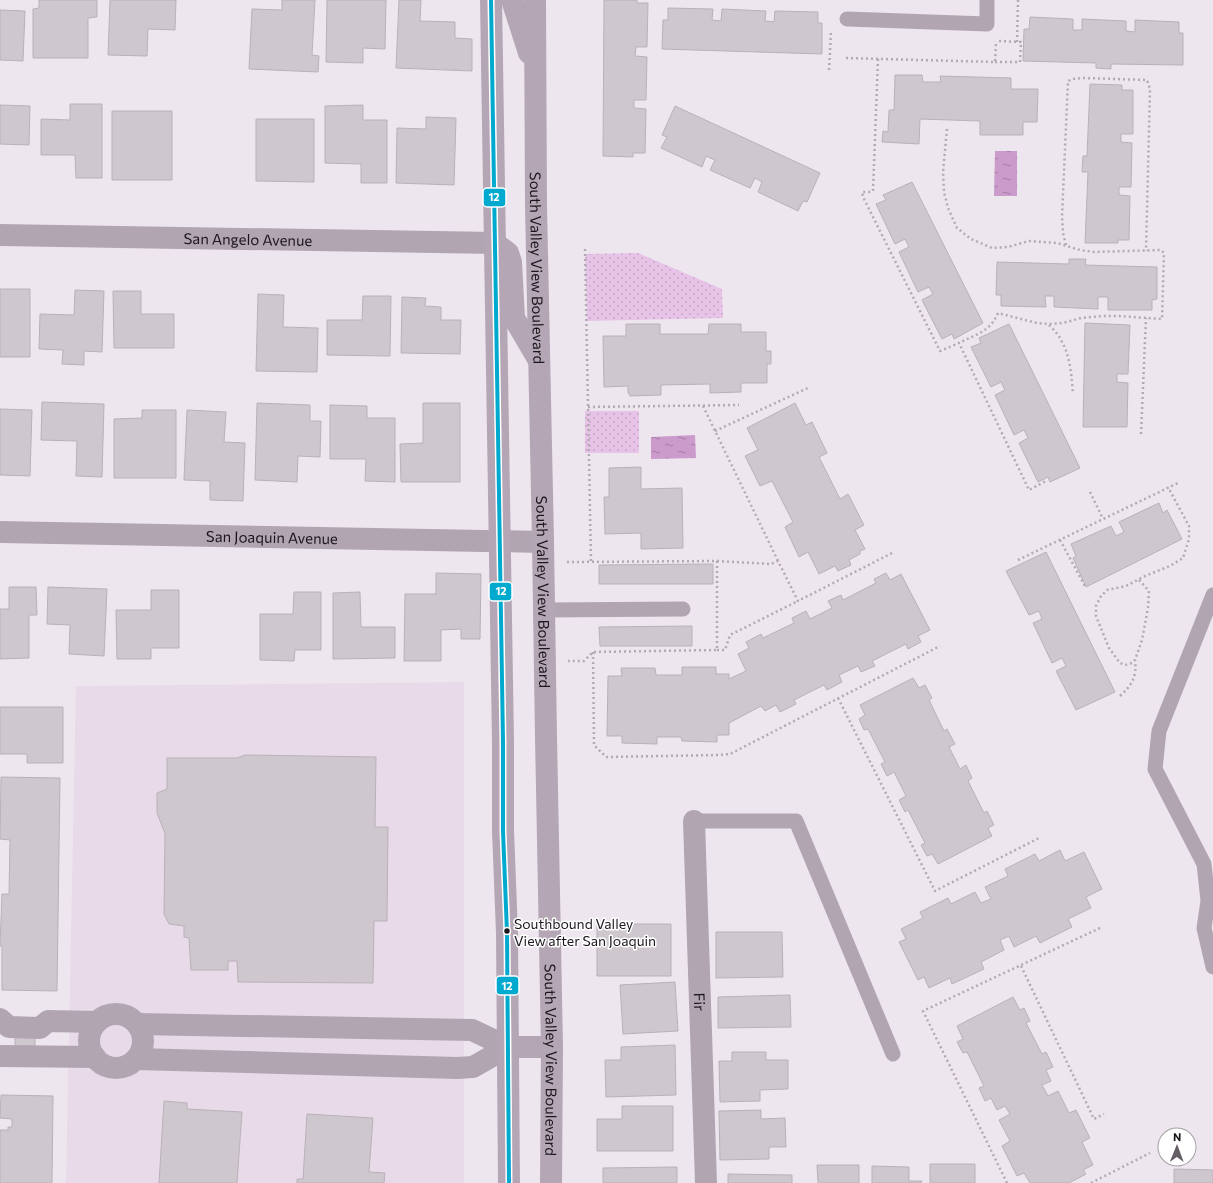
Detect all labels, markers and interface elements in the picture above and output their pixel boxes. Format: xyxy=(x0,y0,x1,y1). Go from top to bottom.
street label: South Valley View Boulevard xyxy=(527,172,548,364)
line badge: 12 xyxy=(483,188,506,207)
text: 12 xyxy=(488,190,500,203)
street label: San Angelo Avenue xyxy=(183,229,313,249)
street label: South Valley View Boulevard xyxy=(533,496,554,688)
street label: San Joaquin Avenue xyxy=(206,527,338,547)
line badge: 12 xyxy=(489,582,512,601)
text: 12 xyxy=(495,584,507,597)
place label: Southbound Valley View after San Joaquin xyxy=(514,915,656,949)
marker: Southbound Valley View after San Joaquin xyxy=(502,926,512,936)
street label: South Valley View Boulevard xyxy=(541,963,561,1156)
line badge: 12 xyxy=(496,976,519,995)
text: 12 xyxy=(501,979,513,992)
street label: Fir xyxy=(691,992,709,1011)
north arrow xyxy=(1157,1127,1197,1167)
text: N xyxy=(1173,1130,1181,1143)

